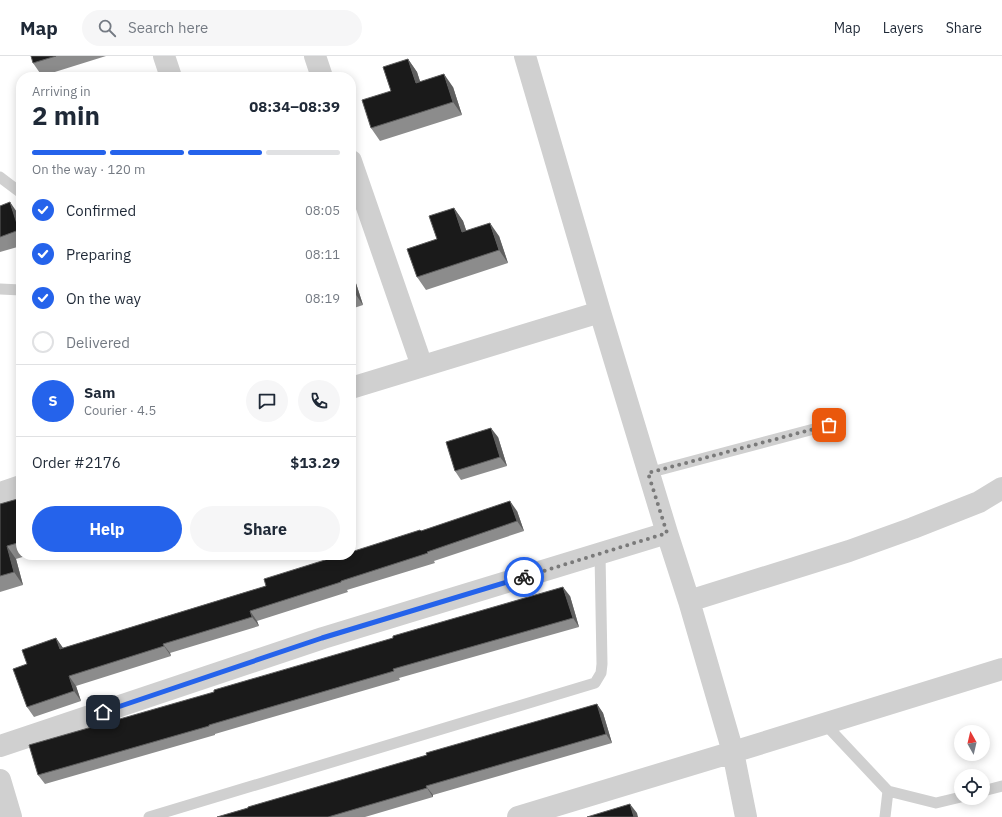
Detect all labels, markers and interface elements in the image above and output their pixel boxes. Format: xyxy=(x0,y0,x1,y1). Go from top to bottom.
search box xyxy=(82,10,362,46)
text: Map xyxy=(20,16,58,40)
icon: search xyxy=(96,17,118,39)
text: Search here xyxy=(128,18,208,37)
text: Map xyxy=(834,19,861,37)
text: Layers xyxy=(883,19,924,37)
text: Share xyxy=(946,19,982,37)
text: Arriving in xyxy=(32,83,91,100)
text: 08:34–08:39 xyxy=(249,97,340,116)
text: 2 min xyxy=(32,98,100,132)
text: On the way · 120 m xyxy=(32,161,145,178)
icon: check xyxy=(32,199,54,221)
text: Confirmed xyxy=(66,201,136,220)
text: 08:05 xyxy=(305,202,340,219)
icon: check xyxy=(32,243,54,265)
text: Preparing xyxy=(66,245,131,264)
text: 08:11 xyxy=(305,246,340,263)
icon: check xyxy=(32,287,54,309)
text: On the way xyxy=(66,289,141,308)
text: 08:19 xyxy=(305,290,340,307)
text: Delivered xyxy=(66,333,130,352)
button: chat xyxy=(246,380,288,422)
button: phone xyxy=(298,380,340,422)
text: Sam xyxy=(84,383,115,402)
text: S xyxy=(48,391,58,410)
text: Courier · 4.5 xyxy=(84,402,156,419)
pin xyxy=(812,408,846,442)
icon: bag xyxy=(818,414,840,436)
text: Order #2176 xyxy=(32,453,121,472)
text: $13.29 xyxy=(290,453,340,472)
button: Help xyxy=(32,506,182,552)
button: Share xyxy=(190,506,340,552)
courier xyxy=(504,557,544,597)
icon: bike xyxy=(513,566,535,588)
pin xyxy=(86,695,120,729)
icon: home xyxy=(92,701,114,723)
north arrow xyxy=(954,725,990,761)
map controls xyxy=(954,725,990,805)
button: locate xyxy=(954,769,990,805)

